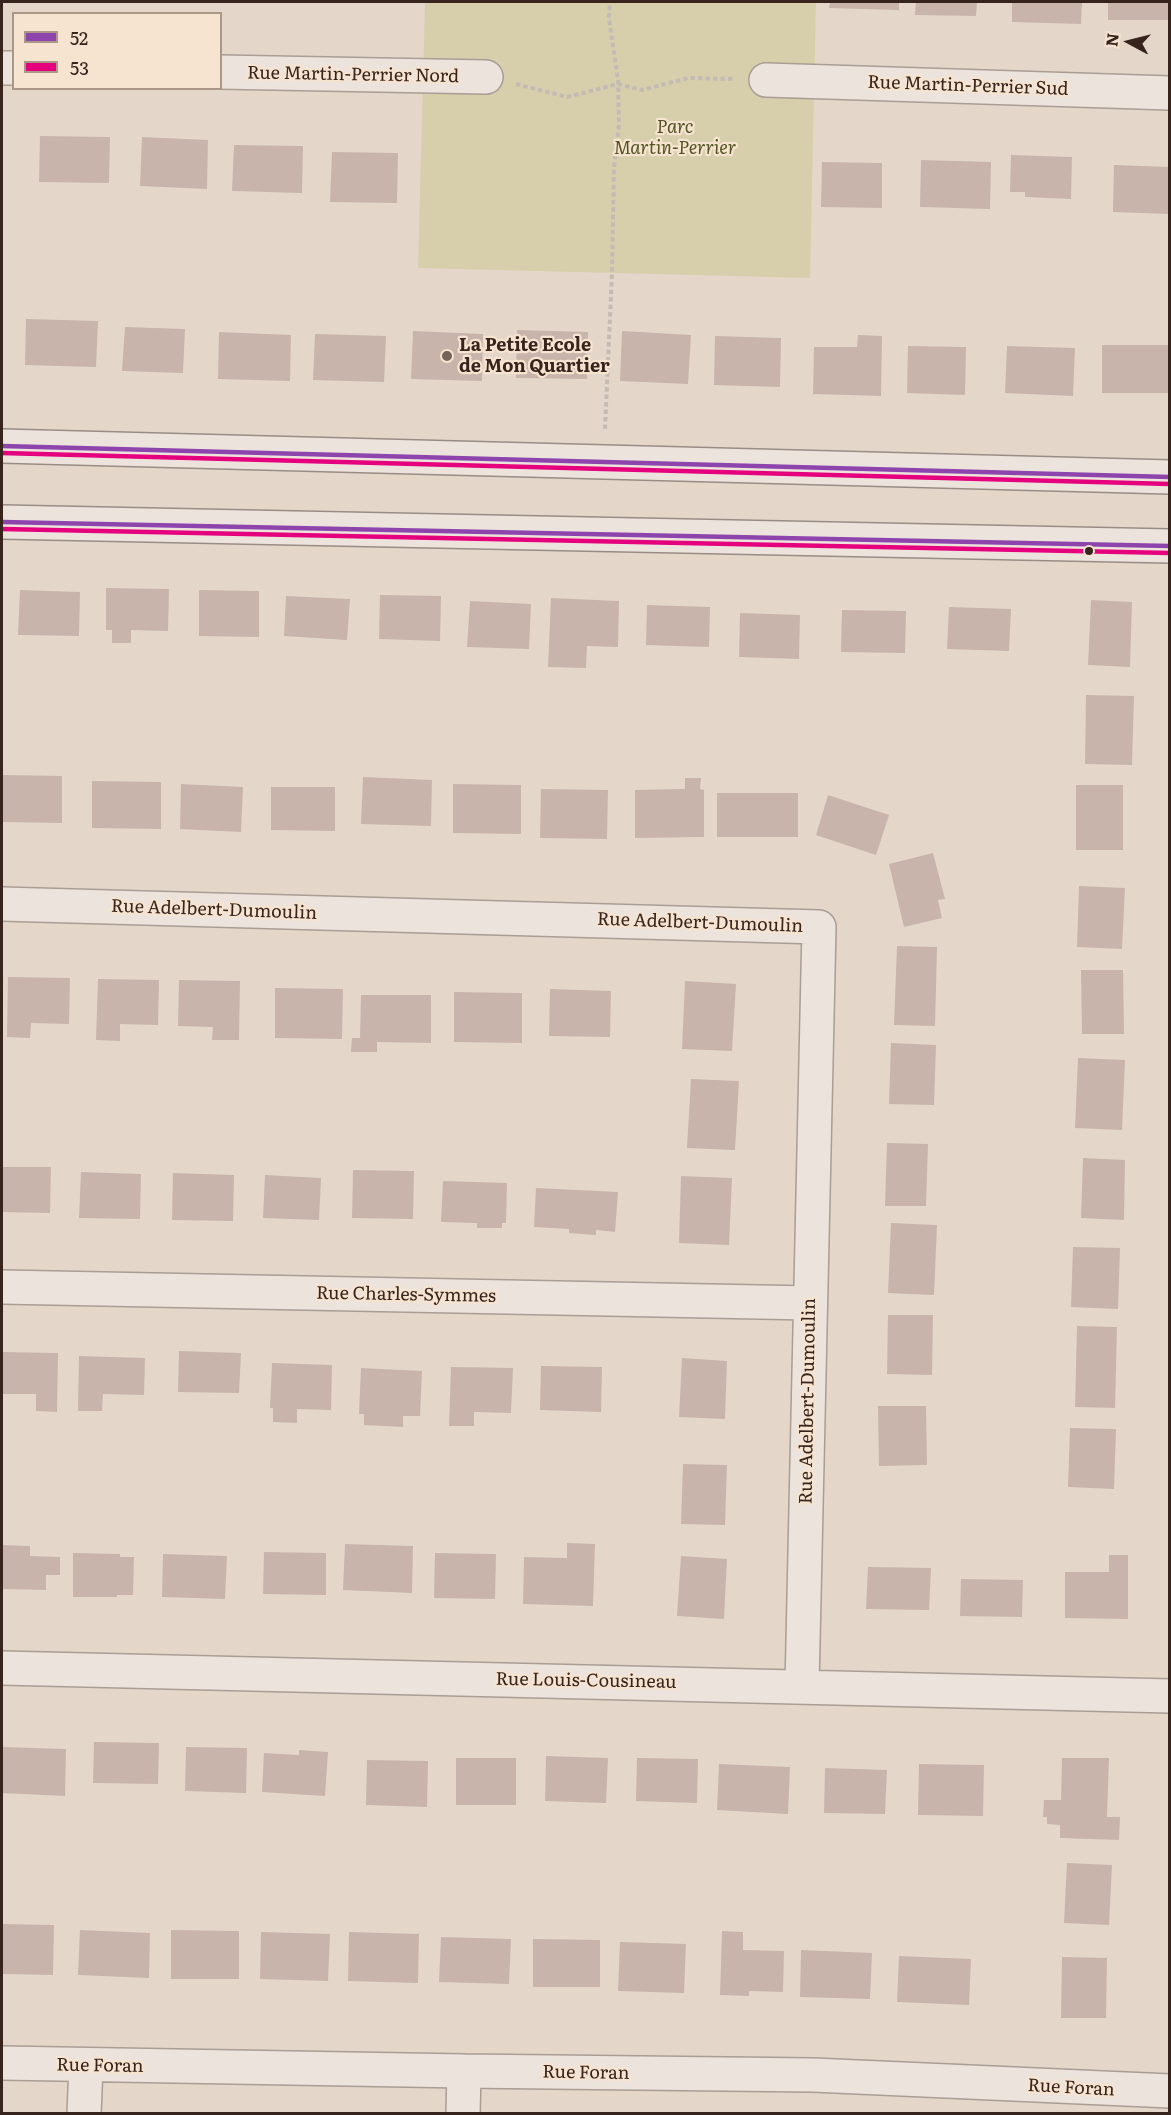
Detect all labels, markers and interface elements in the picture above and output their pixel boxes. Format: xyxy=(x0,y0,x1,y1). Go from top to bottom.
legend xyxy=(12,12,222,90)
north arrow xyxy=(1099,12,1159,72)
text: 52 xyxy=(70,24,88,51)
text: N xyxy=(1098,32,1124,48)
text: 53 xyxy=(70,54,89,81)
street label: Rue Martin-Perrier Nord xyxy=(247,62,459,88)
street label: Rue Martin-Perrier Sud xyxy=(867,72,1069,100)
park label: Parc Martin-Perrier xyxy=(614,117,736,160)
place label: La Petite Ecole de Mon Quartier xyxy=(459,335,610,378)
marker: La Petite Ecole de Mon Quartier xyxy=(440,349,454,363)
unlabelled marker xyxy=(1083,545,1095,557)
street label: Rue Adelbert-Dumoulin xyxy=(111,896,317,924)
street label: Rue Adelbert-Dumoulin xyxy=(597,909,803,937)
street label: Rue Charles-Symmes xyxy=(316,1283,496,1307)
street label: Rue Adelbert-Dumoulin xyxy=(795,1298,821,1504)
street label: Rue Louis-Cousineau xyxy=(495,1669,677,1693)
street label: Rue Foran xyxy=(56,2054,144,2078)
street label: Rue Foran xyxy=(542,2061,630,2085)
street label: Rue Foran xyxy=(1027,2075,1115,2101)

